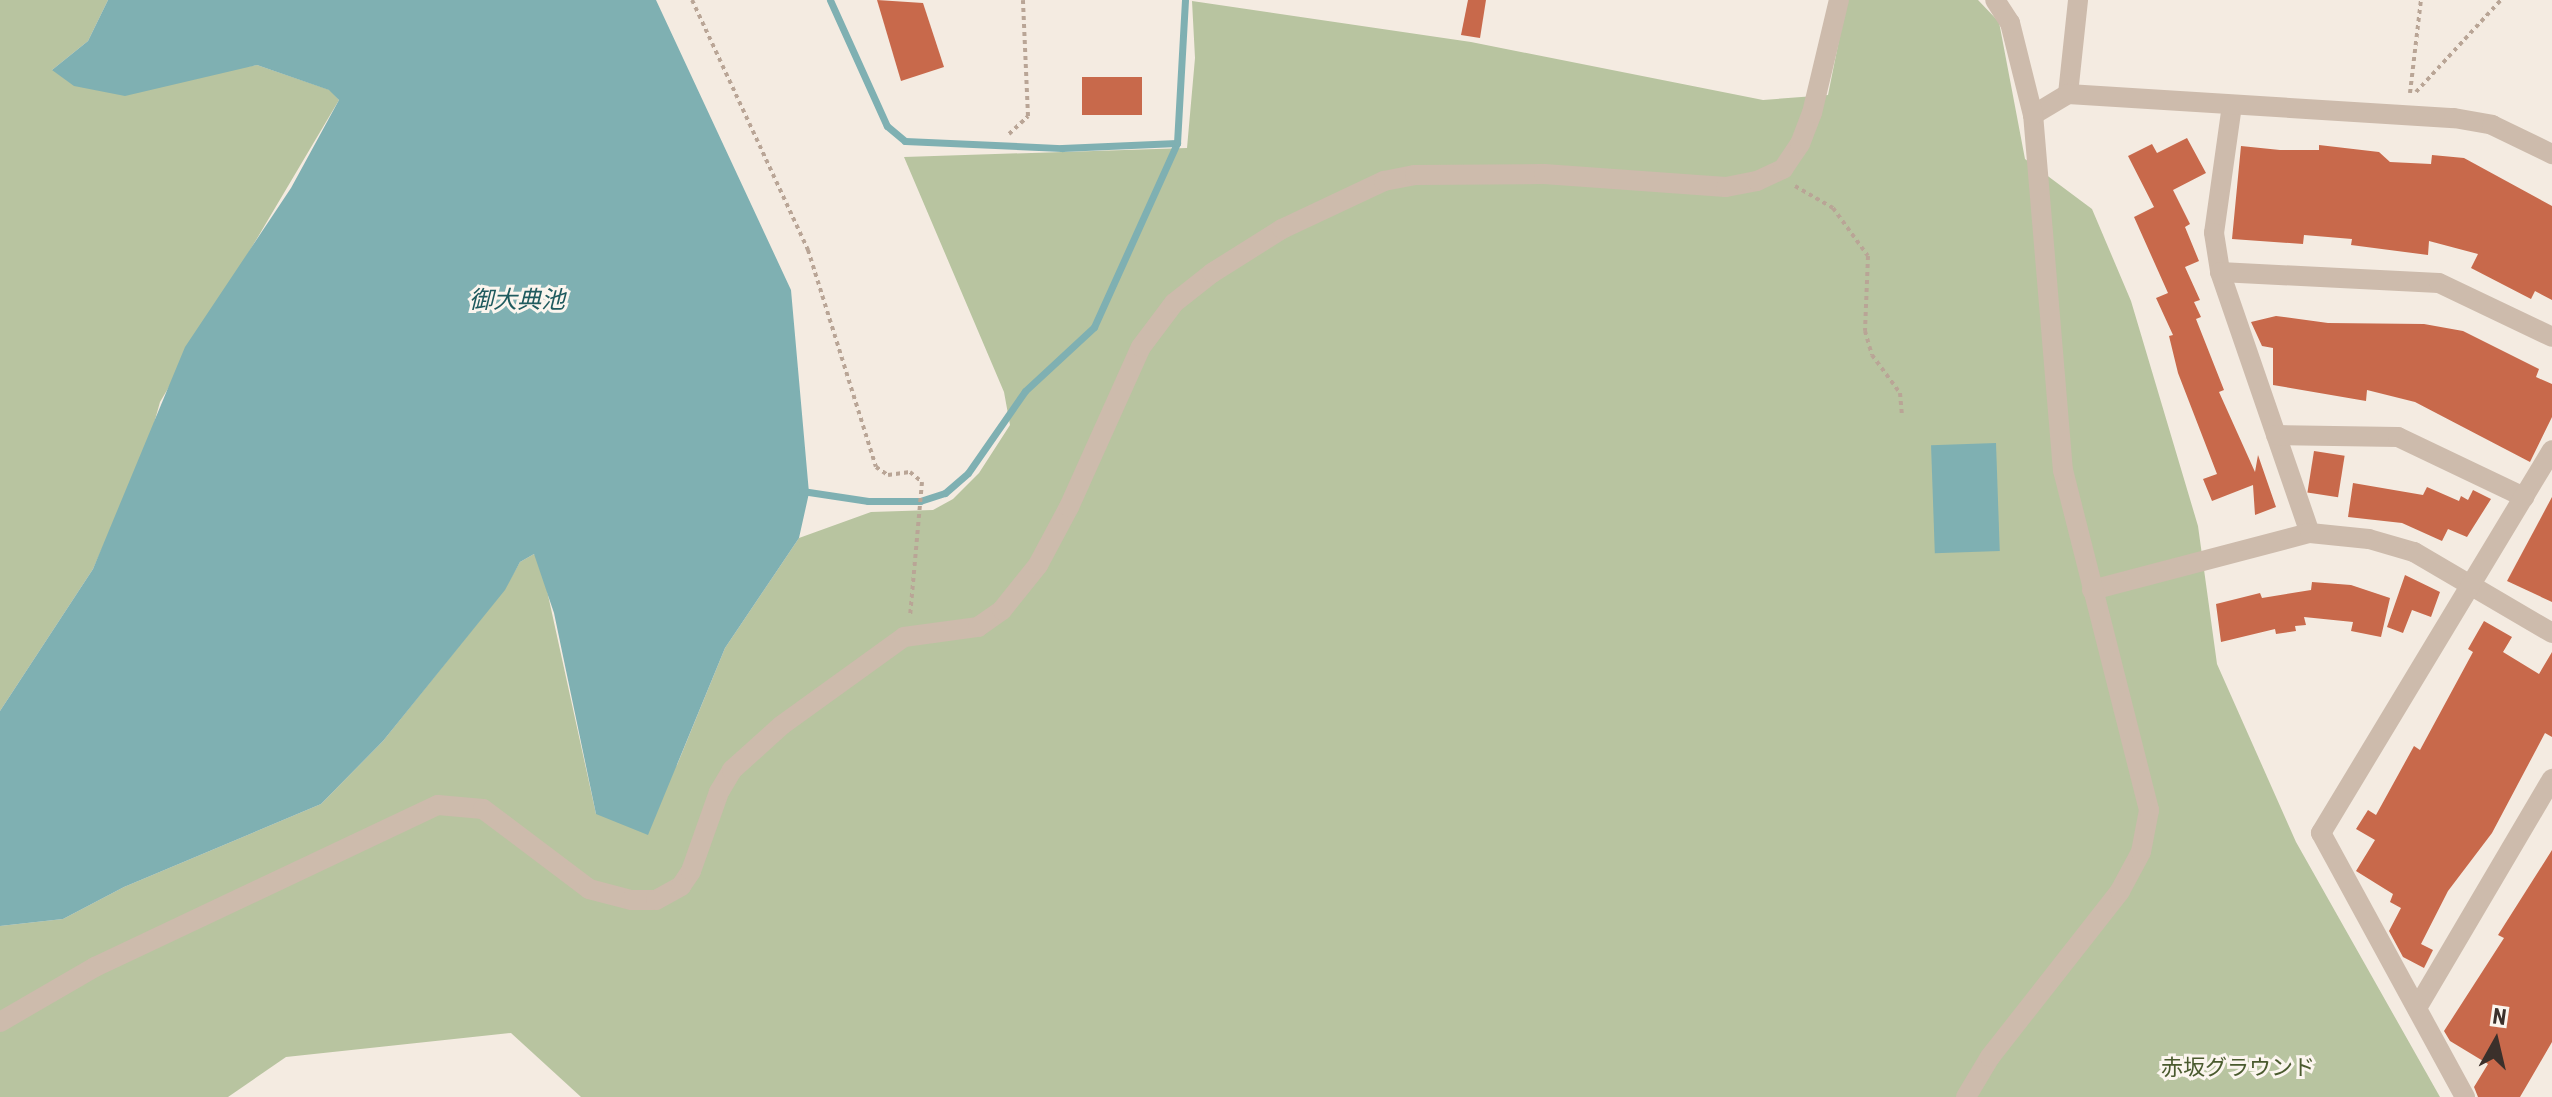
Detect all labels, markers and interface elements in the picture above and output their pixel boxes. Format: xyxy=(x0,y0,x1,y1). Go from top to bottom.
water label: 御大典池 xyxy=(469,287,565,315)
north arrow xyxy=(2456,1001,2536,1081)
text: N xyxy=(2491,1003,2508,1030)
park label: 赤坂グラウンド xyxy=(2161,1055,2315,1081)

